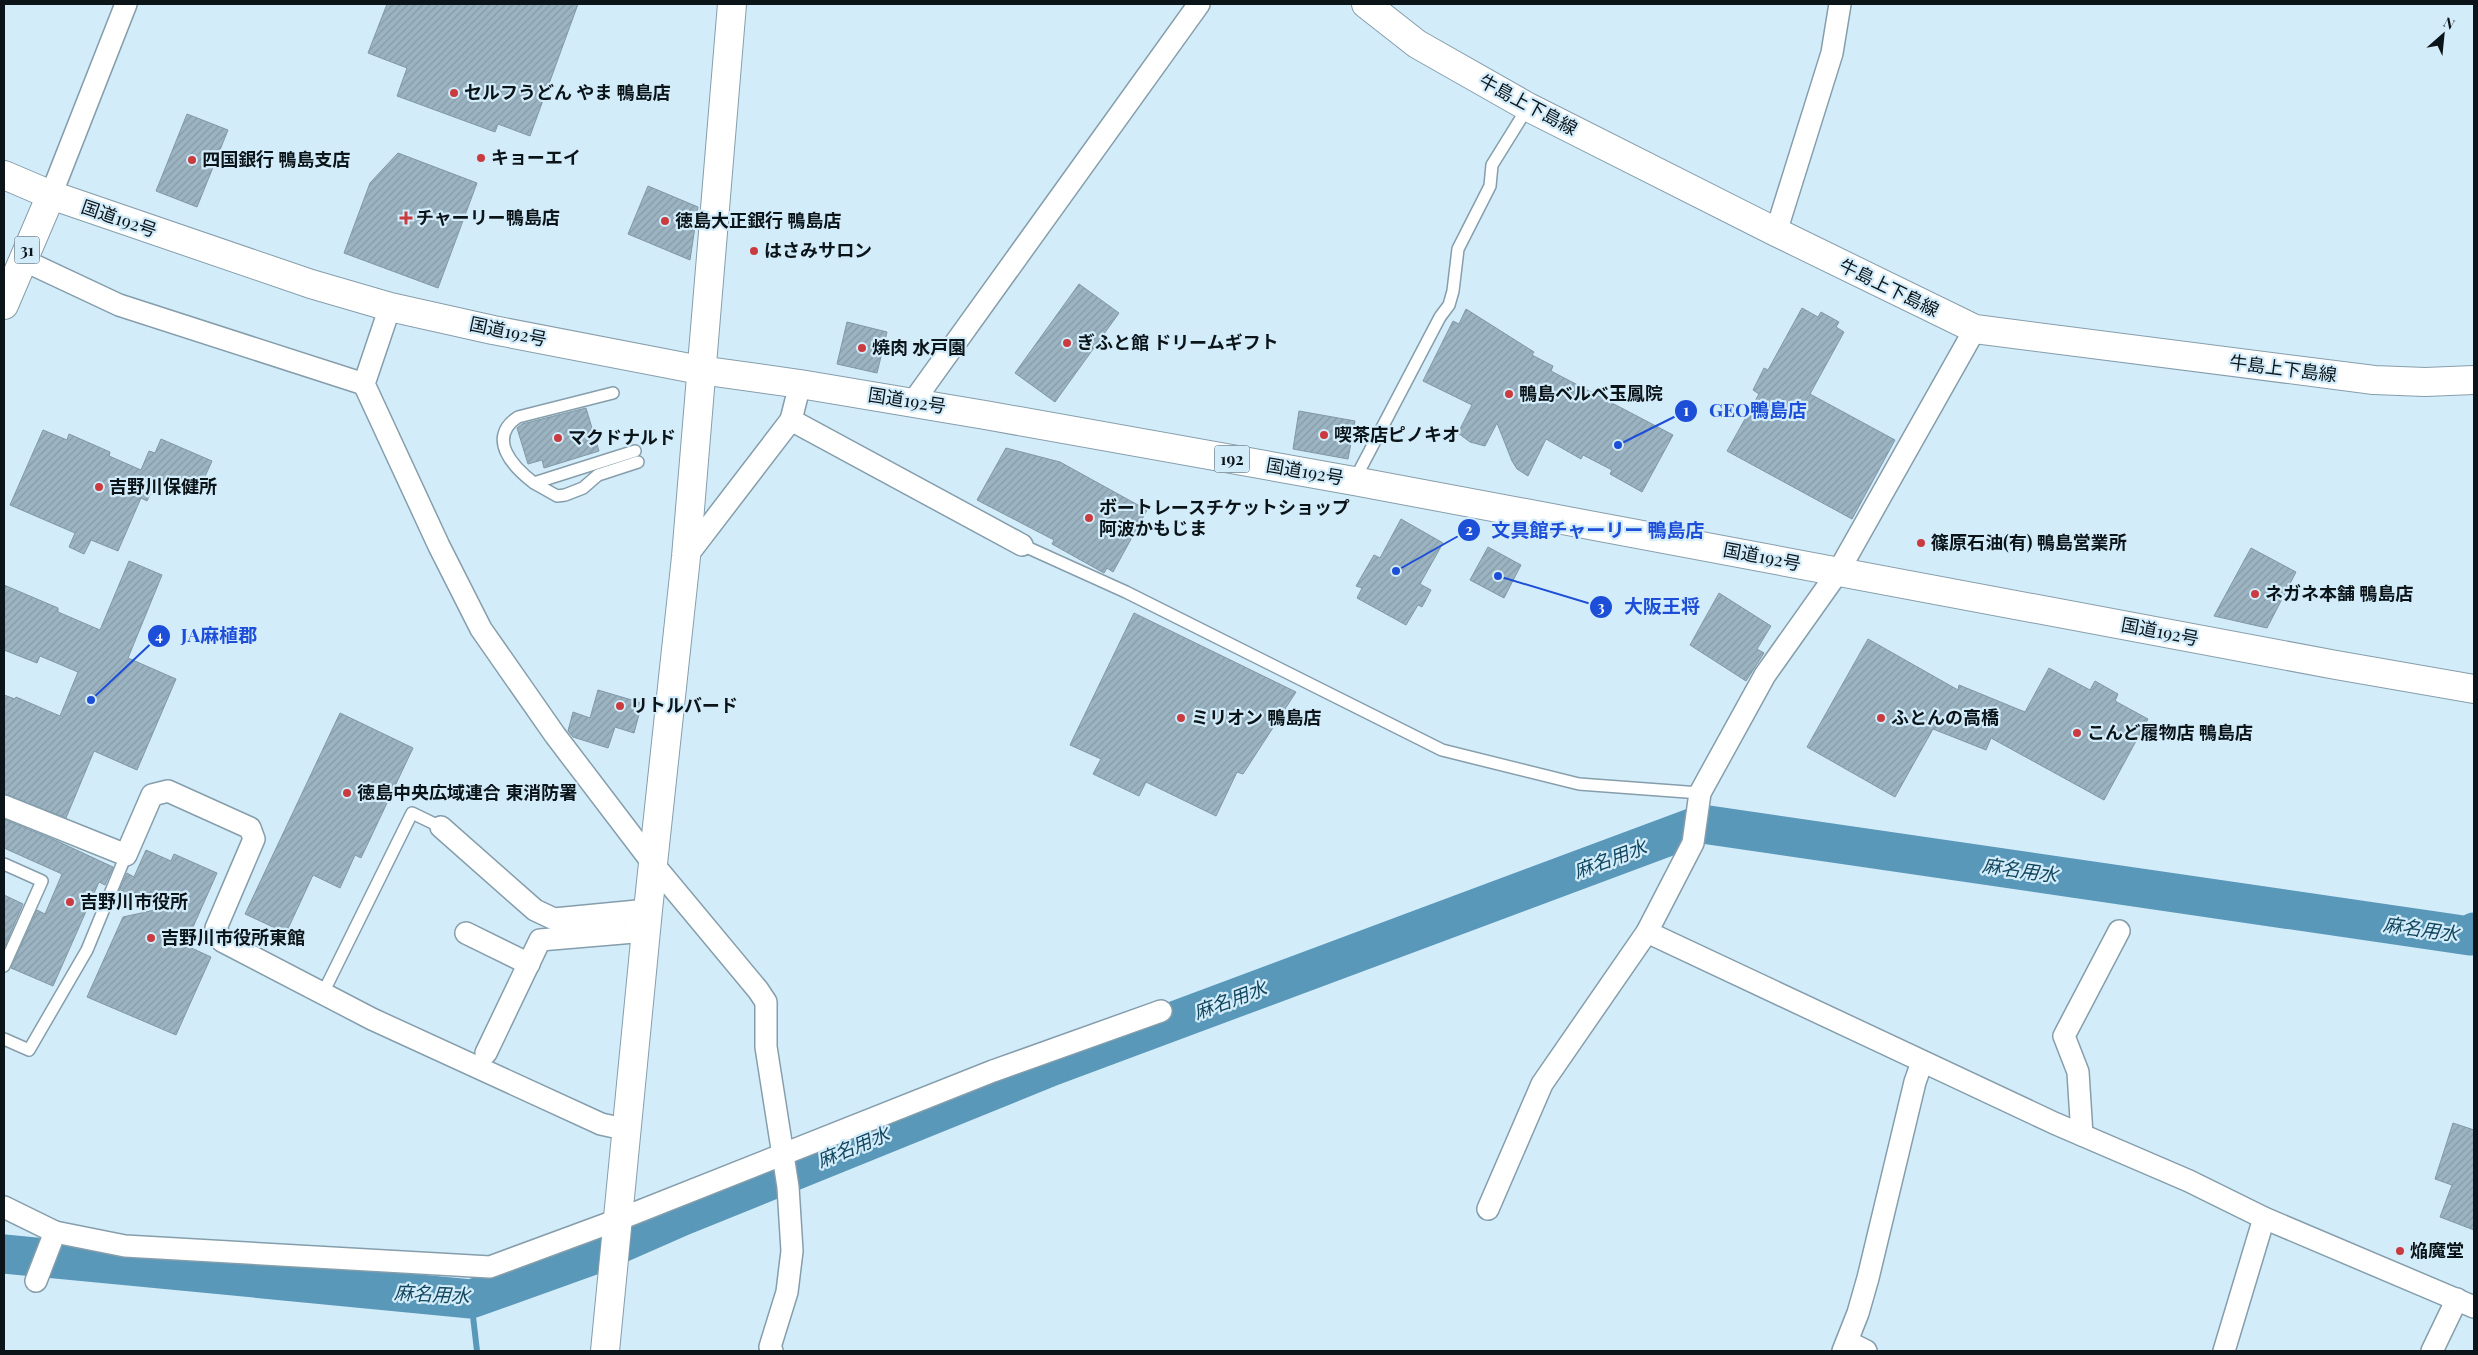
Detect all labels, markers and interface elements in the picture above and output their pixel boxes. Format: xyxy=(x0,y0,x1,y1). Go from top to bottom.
north arrow xyxy=(2418,10,2468,60)
text: N xyxy=(2440,12,2458,34)
street label: 牛島上下島線 xyxy=(1475,68,1582,140)
place label: セルフうどん やま 鴨島店 xyxy=(464,80,670,104)
marker: セルフうどん やま 鴨島店 xyxy=(448,87,460,99)
place label: キョーエイ xyxy=(491,145,581,169)
place label: 四国銀行 鴨島支店 xyxy=(202,147,350,171)
marker: キョーエイ xyxy=(475,152,487,164)
marker: 四国銀行 鴨島支店 xyxy=(186,154,198,166)
street label: 国道192号 xyxy=(78,194,160,242)
place label: チャーリー鴨島店 xyxy=(416,205,560,229)
place label: 徳島大正銀行 鴨島店 xyxy=(675,208,841,232)
marker: チャーリー鴨島店 xyxy=(400,212,412,224)
marker: 徳島大正銀行 鴨島店 xyxy=(659,215,671,227)
road number: 31 xyxy=(15,236,40,264)
place label: はさみサロン xyxy=(764,238,872,262)
marker: はさみサロン xyxy=(748,245,760,257)
street label: 牛島上下島線 xyxy=(1836,253,1943,322)
street label: 国道192号 xyxy=(467,311,549,351)
place label: ぎふと館 ドリームギフト xyxy=(1077,330,1279,354)
place label: 焼肉 水戸園 xyxy=(872,335,966,359)
marker: ぎふと館 ドリームギフト xyxy=(1061,337,1073,349)
marker: 焼肉 水戸園 xyxy=(856,342,868,354)
street label: 牛島上下島線 xyxy=(2228,350,2338,386)
place label: 鴨島ベルベ玉鳳院 xyxy=(1519,381,1663,405)
street label: 国道192号 xyxy=(867,382,948,418)
marker: 鴨島ベルベ玉鳳院 xyxy=(1503,388,1515,400)
callout: GEO鴨島店 xyxy=(1674,394,1817,428)
text: GEO鴨島店 xyxy=(1709,396,1807,422)
text: 1 xyxy=(1683,400,1689,420)
place label: 喫茶店ピノキオ xyxy=(1334,422,1460,446)
place label: マクドナルド xyxy=(568,425,676,449)
marker: 喫茶店ピノキオ xyxy=(1318,429,1330,441)
marker: マクドナルド xyxy=(552,432,564,444)
road number: 192 xyxy=(1214,446,1250,472)
street label: 国道192号 xyxy=(1264,452,1346,490)
place label: 吉野川保健所 xyxy=(109,474,217,498)
marker: 吉野川保健所 xyxy=(93,481,105,493)
place label: ボートレースチケットショップ 阿波かもじま xyxy=(1099,495,1350,540)
marker: ボートレースチケットショップ 阿波かもじま xyxy=(1083,512,1095,524)
callout: 文具館チャーリー 鴨島店 xyxy=(1456,513,1715,547)
text: 文具館チャーリー 鴨島店 xyxy=(1491,516,1705,542)
text: 2 xyxy=(1465,519,1473,539)
place label: 篠原石油(有) 鴨島営業所 xyxy=(1931,530,2127,554)
street label: 国道192号 xyxy=(1721,537,1803,575)
marker: 篠原石油(有) 鴨島営業所 xyxy=(1915,537,1927,549)
place label: ネガネ本舗 鴨島店 xyxy=(2265,581,2413,605)
marker: ネガネ本舗 鴨島店 xyxy=(2249,588,2261,600)
callout: 大阪王将 xyxy=(1589,590,1710,624)
text: 大阪王将 xyxy=(1624,592,1700,618)
text: 3 xyxy=(1597,596,1605,616)
street label: 国道192号 xyxy=(2119,612,2201,650)
callout: JA麻植郡 xyxy=(146,619,268,653)
text: JA麻植郡 xyxy=(180,621,257,647)
text: 4 xyxy=(155,625,163,645)
place label: リトルバード xyxy=(630,693,738,717)
marker: リトルバード xyxy=(614,700,626,712)
place label: ミリオン 鴨島店 xyxy=(1191,705,1321,729)
place label: ふとんの高橋 xyxy=(1891,705,1999,729)
marker: ミリオン 鴨島店 xyxy=(1175,712,1187,724)
marker: ふとんの高橋 xyxy=(1875,712,1887,724)
place label: こんど履物店 鴨島店 xyxy=(2087,720,2253,744)
marker: こんど履物店 鴨島店 xyxy=(2071,727,2083,739)
place label: 徳島中央広域連合 東消防署 xyxy=(357,780,577,804)
marker: 徳島中央広域連合 東消防署 xyxy=(341,787,353,799)
water label: 麻名用水 xyxy=(1569,832,1652,883)
water label: 麻名用水 xyxy=(1981,851,2062,887)
place label: 吉野川市役所 xyxy=(80,889,188,913)
marker: 吉野川市役所 xyxy=(64,896,76,908)
water label: 麻名用水 xyxy=(2382,910,2463,946)
place label: 吉野川市役所東館 xyxy=(161,925,305,949)
marker: 吉野川市役所東館 xyxy=(145,932,157,944)
water label: 麻名用水 xyxy=(1189,973,1272,1024)
water label: 麻名用水 xyxy=(813,1119,895,1172)
place label: 焔魔堂 xyxy=(2410,1238,2464,1262)
marker: 焔魔堂 xyxy=(2394,1245,2406,1257)
water label: 麻名用水 xyxy=(393,1278,473,1308)

